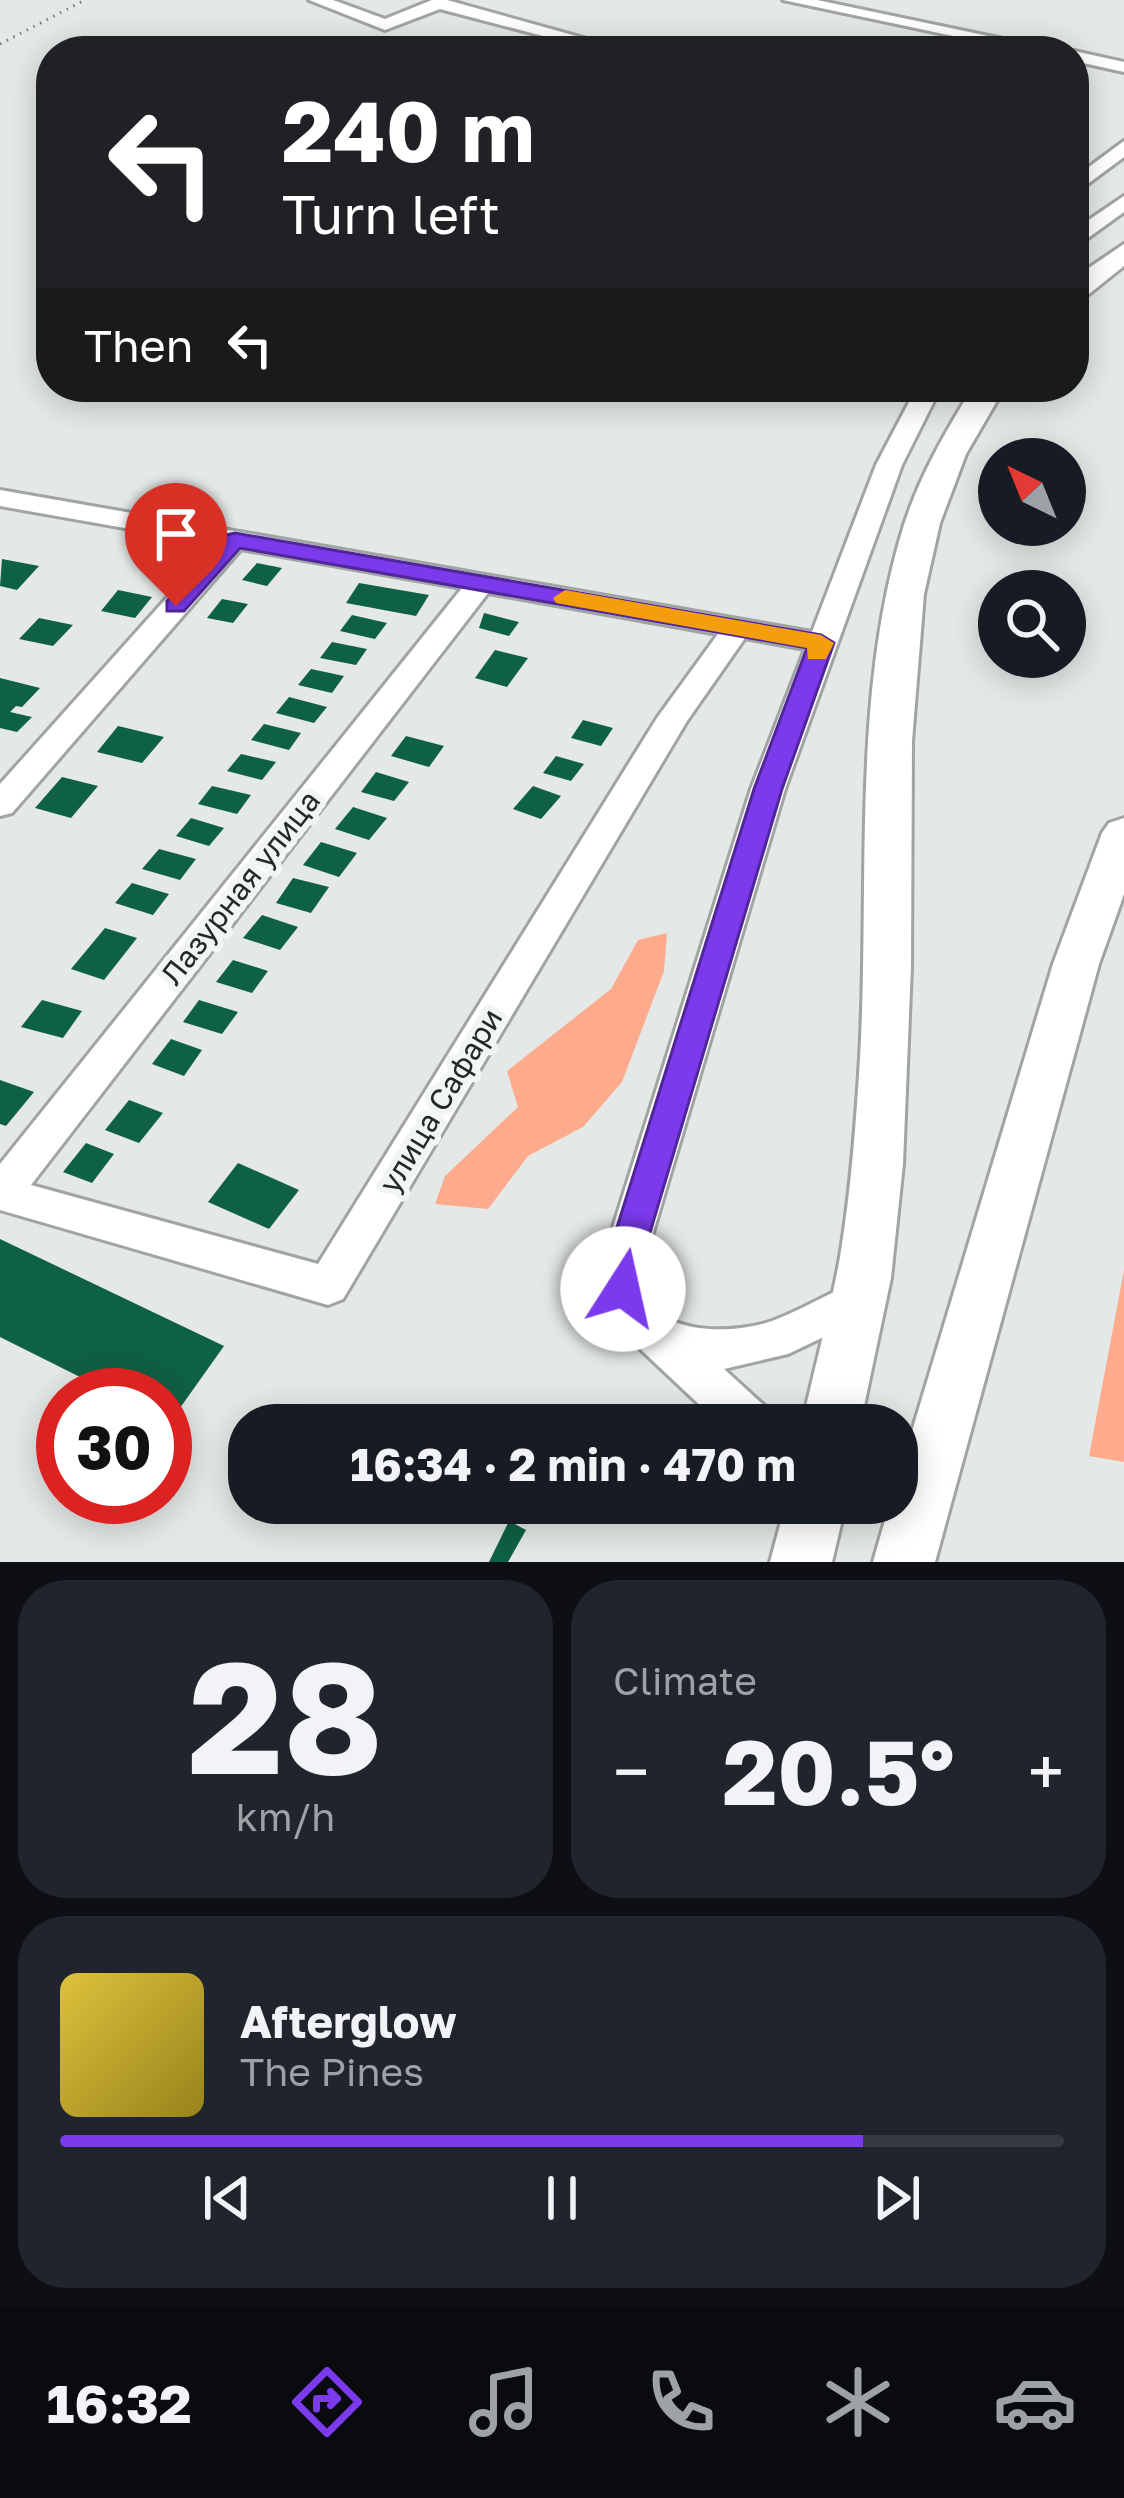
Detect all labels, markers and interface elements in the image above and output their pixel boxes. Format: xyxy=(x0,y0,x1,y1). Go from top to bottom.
text: 240 m xyxy=(282,80,535,180)
icon: left xyxy=(84,84,240,240)
text: Turn left xyxy=(282,181,500,246)
icon: left xyxy=(217,312,283,378)
text: Then xyxy=(84,318,193,372)
north arrow xyxy=(978,438,1086,546)
map controls xyxy=(978,438,1086,678)
pin xyxy=(125,483,227,606)
icon: arrive xyxy=(143,501,209,567)
button: search xyxy=(978,570,1086,678)
street label: Лазурная улица xyxy=(153,783,327,992)
street label: улица Сафари xyxy=(371,1002,509,1199)
position arrow xyxy=(560,1226,686,1352)
speed limit sign: 30 xyxy=(36,1368,192,1524)
text: 16:34 · 2 min · 470 m xyxy=(350,1437,796,1491)
text: 28 xyxy=(188,1621,383,1808)
text: Climate xyxy=(613,1657,757,1704)
text: 20.5° xyxy=(722,1717,955,1825)
text: − xyxy=(613,1731,649,1811)
text: + xyxy=(1028,1731,1064,1811)
text: km/h xyxy=(236,1793,335,1840)
text: Afterglow xyxy=(240,1994,457,2048)
text: The Pines xyxy=(240,2048,424,2095)
icon: previous xyxy=(194,2165,260,2231)
icon: pause xyxy=(529,2165,595,2231)
icon: next xyxy=(864,2165,930,2231)
icon: directions xyxy=(285,2360,369,2444)
icon: music xyxy=(462,2360,546,2444)
icon: phone xyxy=(639,2360,723,2444)
icon: climate xyxy=(816,2360,900,2444)
icon: car xyxy=(993,2360,1077,2444)
text: 16:32 xyxy=(47,2370,192,2435)

